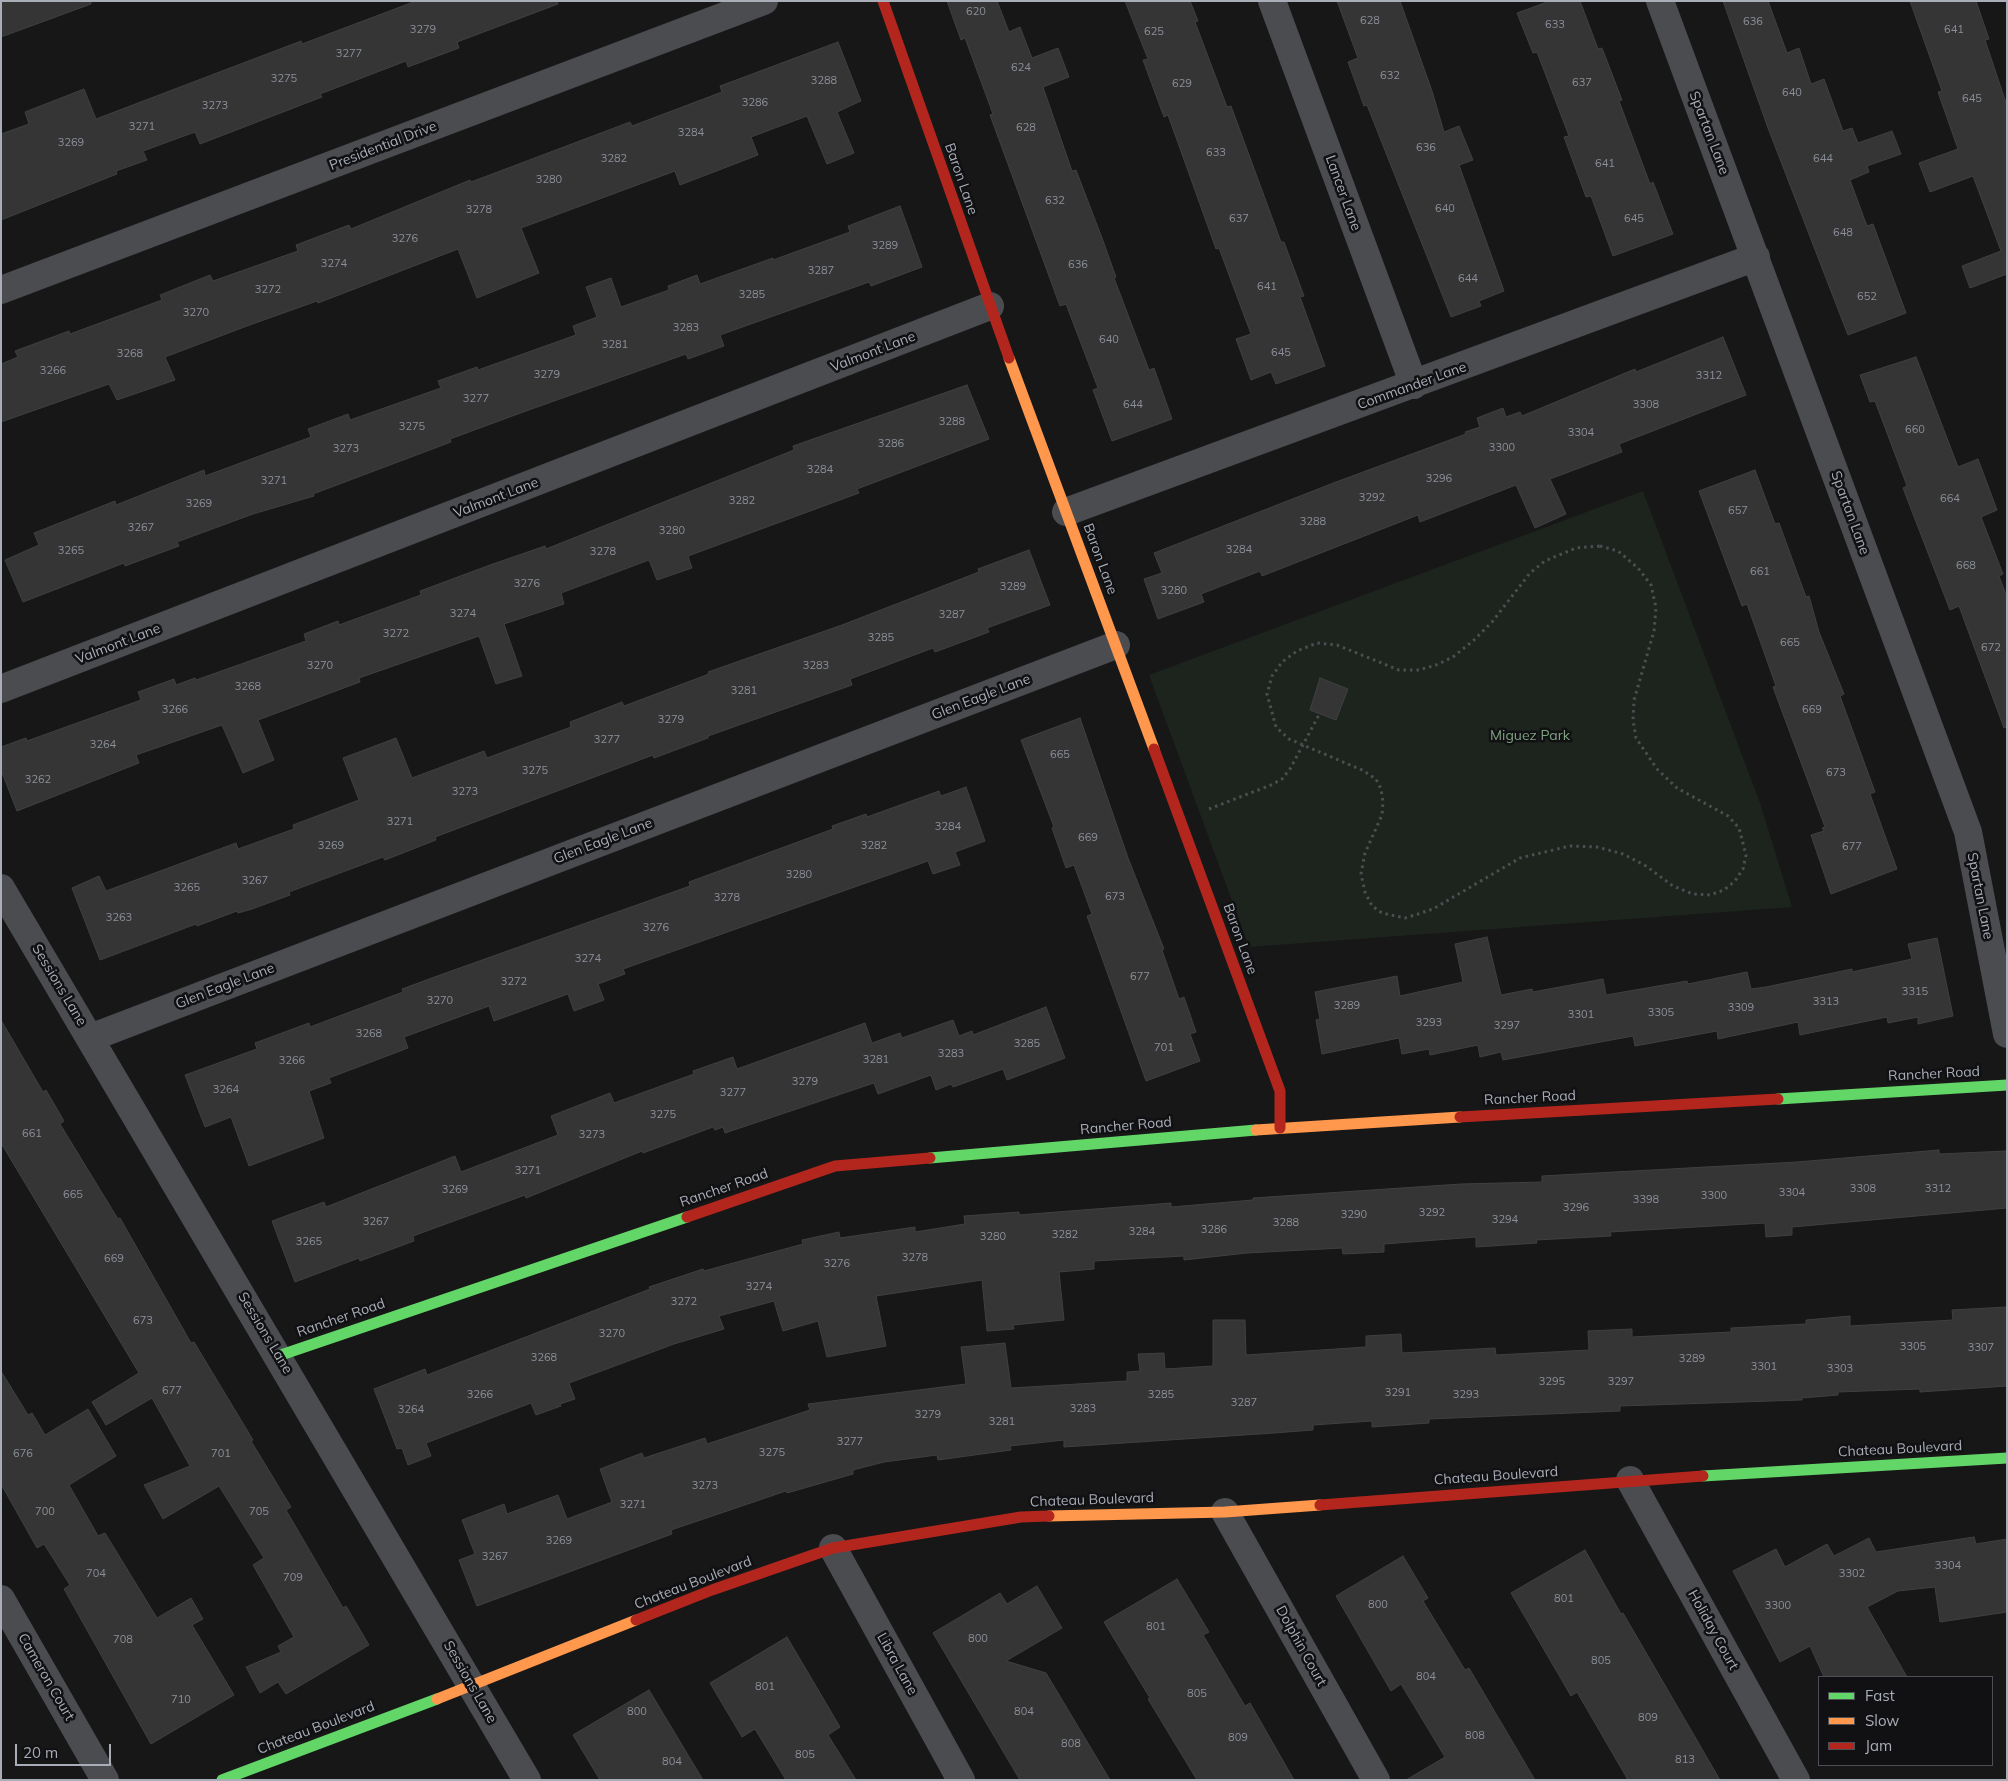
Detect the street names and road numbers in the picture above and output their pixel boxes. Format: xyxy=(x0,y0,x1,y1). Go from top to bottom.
street label: Spartan Lane xyxy=(1685,89,1733,177)
street label: Presidential Drive xyxy=(327,118,439,174)
street label: Baron Lane xyxy=(941,141,981,217)
street label: Lancer Lane xyxy=(1322,153,1364,233)
street label: Valmont Lane xyxy=(828,328,918,376)
street label: Commander Lane xyxy=(1355,358,1469,414)
street label: Spartan Lane xyxy=(1827,469,1873,557)
street label: Valmont Lane xyxy=(451,474,541,522)
street label: Baron Lane xyxy=(1079,521,1121,597)
street label: Valmont Lane xyxy=(73,620,163,668)
street label: Glen Eagle Lane xyxy=(929,670,1033,724)
street label: Glen Eagle Lane xyxy=(551,814,655,868)
street label: Spartan Lane xyxy=(1963,851,1997,941)
street label: Baron Lane xyxy=(1219,901,1261,977)
street label: Sessions Lane xyxy=(28,941,90,1029)
street label: Glen Eagle Lane xyxy=(173,959,277,1013)
street label: Rancher Road xyxy=(1888,1063,1980,1085)
street label: Rancher Road xyxy=(1484,1087,1576,1109)
street label: Rancher Road xyxy=(1079,1114,1173,1138)
street label: Rancher Road xyxy=(678,1165,770,1211)
street label: Sessions Lane xyxy=(234,1289,296,1377)
street label: Rancher Road xyxy=(295,1295,387,1341)
street label: Chateau Boulevard xyxy=(1837,1437,1963,1461)
street label: Chateau Boulevard xyxy=(1433,1463,1559,1489)
street label: Chateau Boulevard xyxy=(1030,1489,1154,1511)
street label: Chateau Boulevard xyxy=(632,1553,754,1613)
street label: Holiday Court xyxy=(1684,1587,1742,1673)
street label: Dolphin Court xyxy=(1272,1603,1330,1689)
street label: Cameron Court xyxy=(14,1630,78,1724)
street label: Libra Lane xyxy=(873,1630,921,1698)
street label: Sessions Lane xyxy=(440,1638,500,1726)
street label: Chateau Boulevard xyxy=(255,1698,377,1758)

